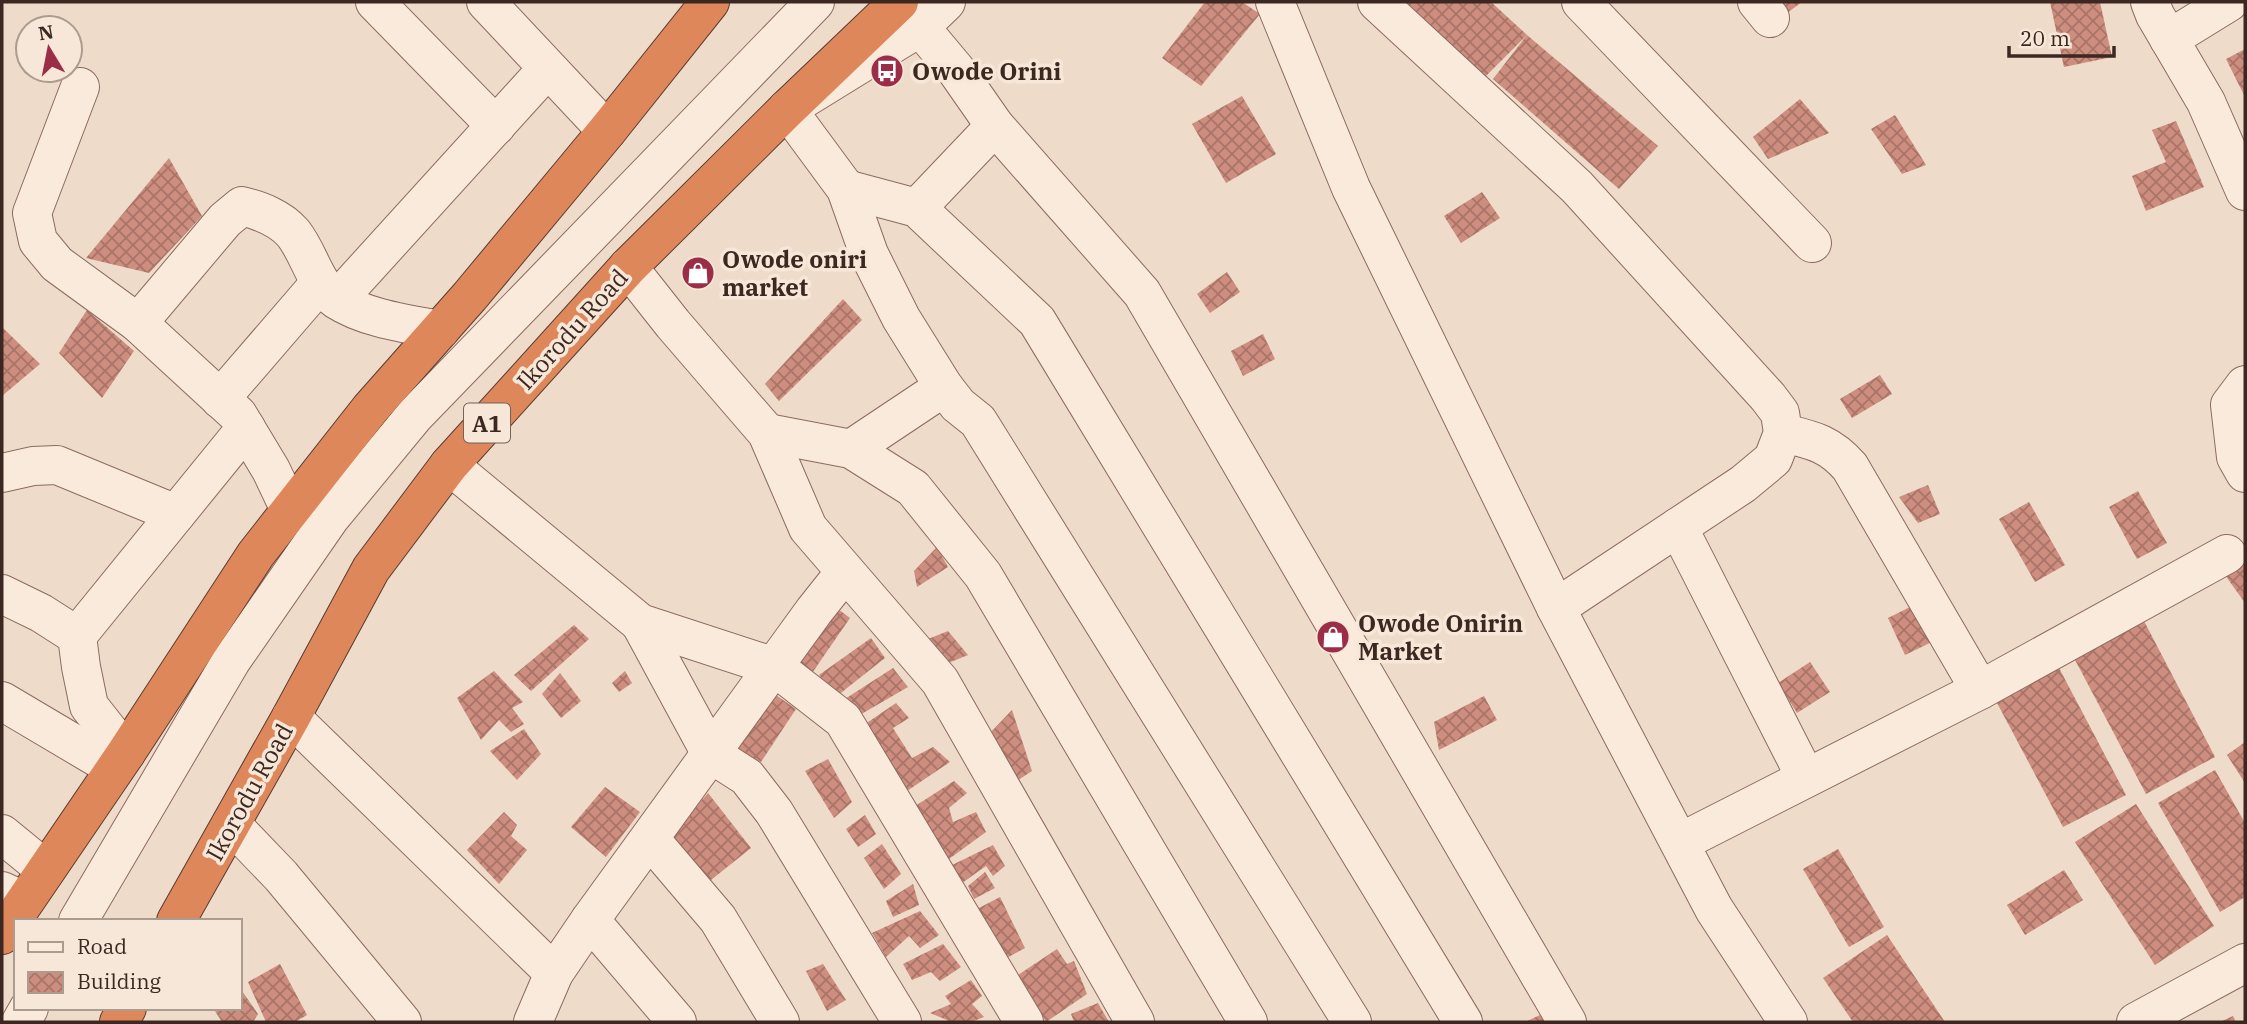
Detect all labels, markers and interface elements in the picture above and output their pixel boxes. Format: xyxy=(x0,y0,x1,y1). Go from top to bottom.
north arrow xyxy=(14,14,84,84)
scale bar xyxy=(2009,14,2114,58)
text: N xyxy=(37,19,56,45)
text: 20 m xyxy=(2020,24,2070,52)
bus stop icon: Owode Orini xyxy=(868,52,906,90)
place label: Owode Orini xyxy=(912,55,1061,87)
place label: Owode oniri market xyxy=(722,243,867,303)
shop icon: Owode oniri market xyxy=(679,254,717,292)
street label: Ikorodu Road xyxy=(509,262,635,396)
road number: A1 xyxy=(464,404,510,442)
place label: Owode Onirin Market xyxy=(1358,607,1523,667)
shop icon: Owode Onirin Market xyxy=(1314,618,1352,656)
street label: Ikorodu Road xyxy=(198,718,300,866)
legend xyxy=(14,919,242,1010)
text: Road xyxy=(77,932,127,960)
text: Building xyxy=(77,967,162,995)

